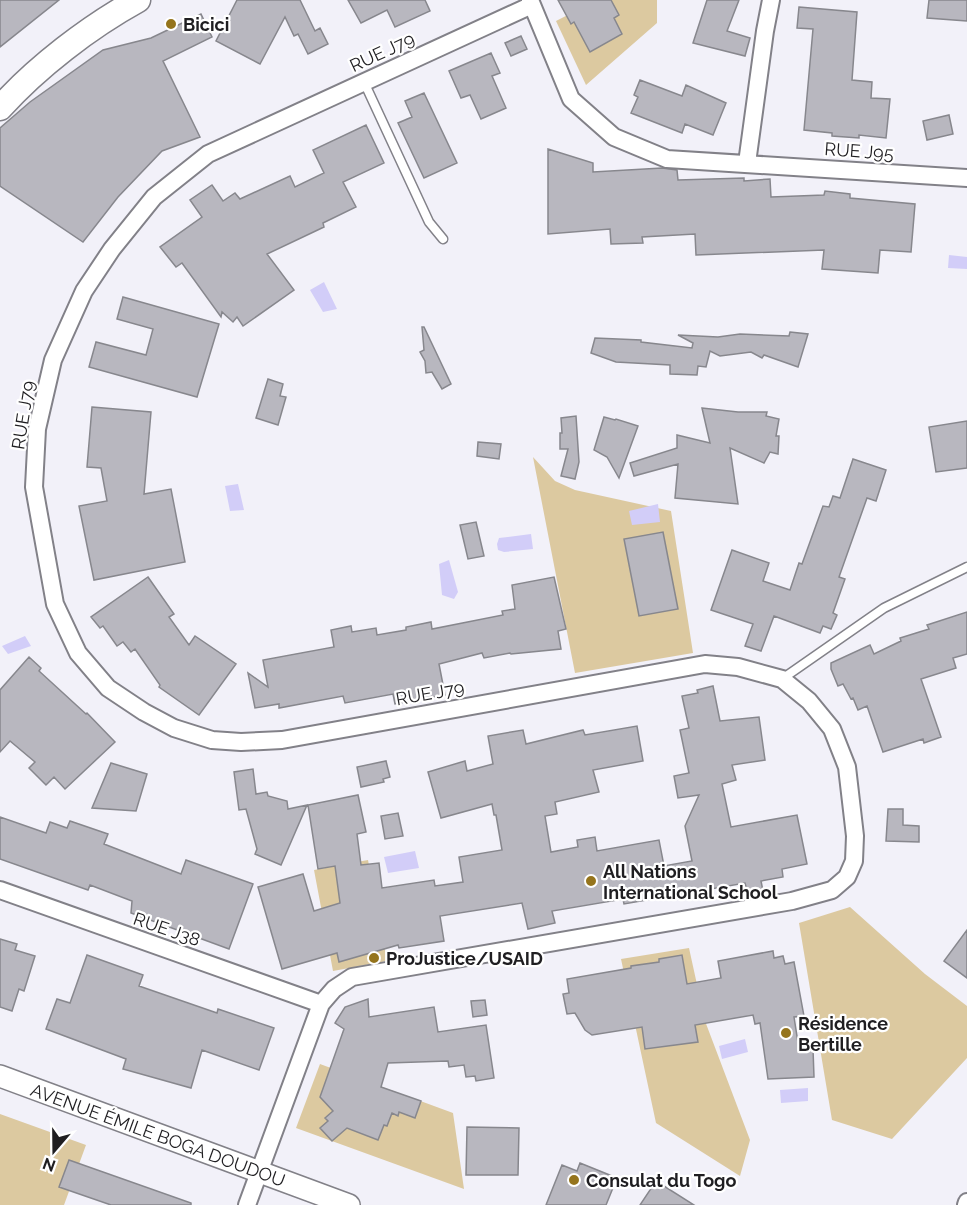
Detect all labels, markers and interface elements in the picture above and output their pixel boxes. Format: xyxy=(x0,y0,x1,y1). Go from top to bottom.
place label: Bicici xyxy=(183,14,229,35)
marker: Bicici xyxy=(164,17,178,31)
street label: RUE J79 xyxy=(346,28,418,76)
street label: RUE J95 xyxy=(824,138,895,164)
street label: RUE J79 xyxy=(7,379,39,451)
street label: RUE J79 xyxy=(394,677,466,709)
place label: All Nations International School xyxy=(603,861,778,903)
marker: All Nations International School xyxy=(584,874,598,888)
street label: RUE J38 xyxy=(131,908,203,950)
place label: ProJustice/USAID xyxy=(386,948,543,969)
marker: ProJustice/USAID xyxy=(367,951,381,965)
place label: Résidence Bertille xyxy=(798,1013,888,1055)
marker: Résidence Bertille xyxy=(779,1026,793,1040)
street label: AVENUE ÉMILE BOGA DOUDOU xyxy=(28,1079,288,1191)
north arrow xyxy=(24,1121,84,1181)
place label: Consulat du Togo xyxy=(586,1170,736,1191)
marker: Consulat du Togo xyxy=(567,1173,581,1187)

